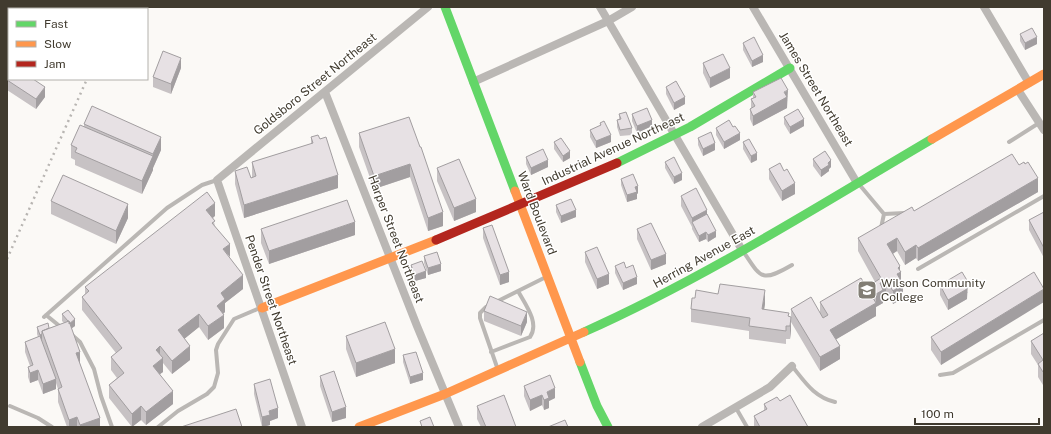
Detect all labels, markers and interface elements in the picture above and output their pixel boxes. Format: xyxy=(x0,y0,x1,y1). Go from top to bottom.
legend xyxy=(8,8,148,80)
text: Fast xyxy=(44,17,69,31)
street label: James Street Northeast xyxy=(776,29,856,149)
street label: Goldsboro Street Northeast xyxy=(251,30,380,138)
text: Slow xyxy=(44,37,72,51)
text: Jam xyxy=(44,57,66,71)
street label: Industrial Avenue Northeast xyxy=(539,110,687,188)
street label: Ward Boulevard xyxy=(515,169,559,257)
street label: Harper Street Northeast xyxy=(365,173,427,305)
street label: Herring Avenue East xyxy=(651,223,758,291)
street label: Pender Street Northeast xyxy=(242,233,300,367)
place label: Wilson Community College xyxy=(881,276,986,304)
school or university icon: Wilson Community College xyxy=(856,279,878,301)
scale bar xyxy=(915,400,1039,426)
text: 100 m xyxy=(921,407,954,421)

